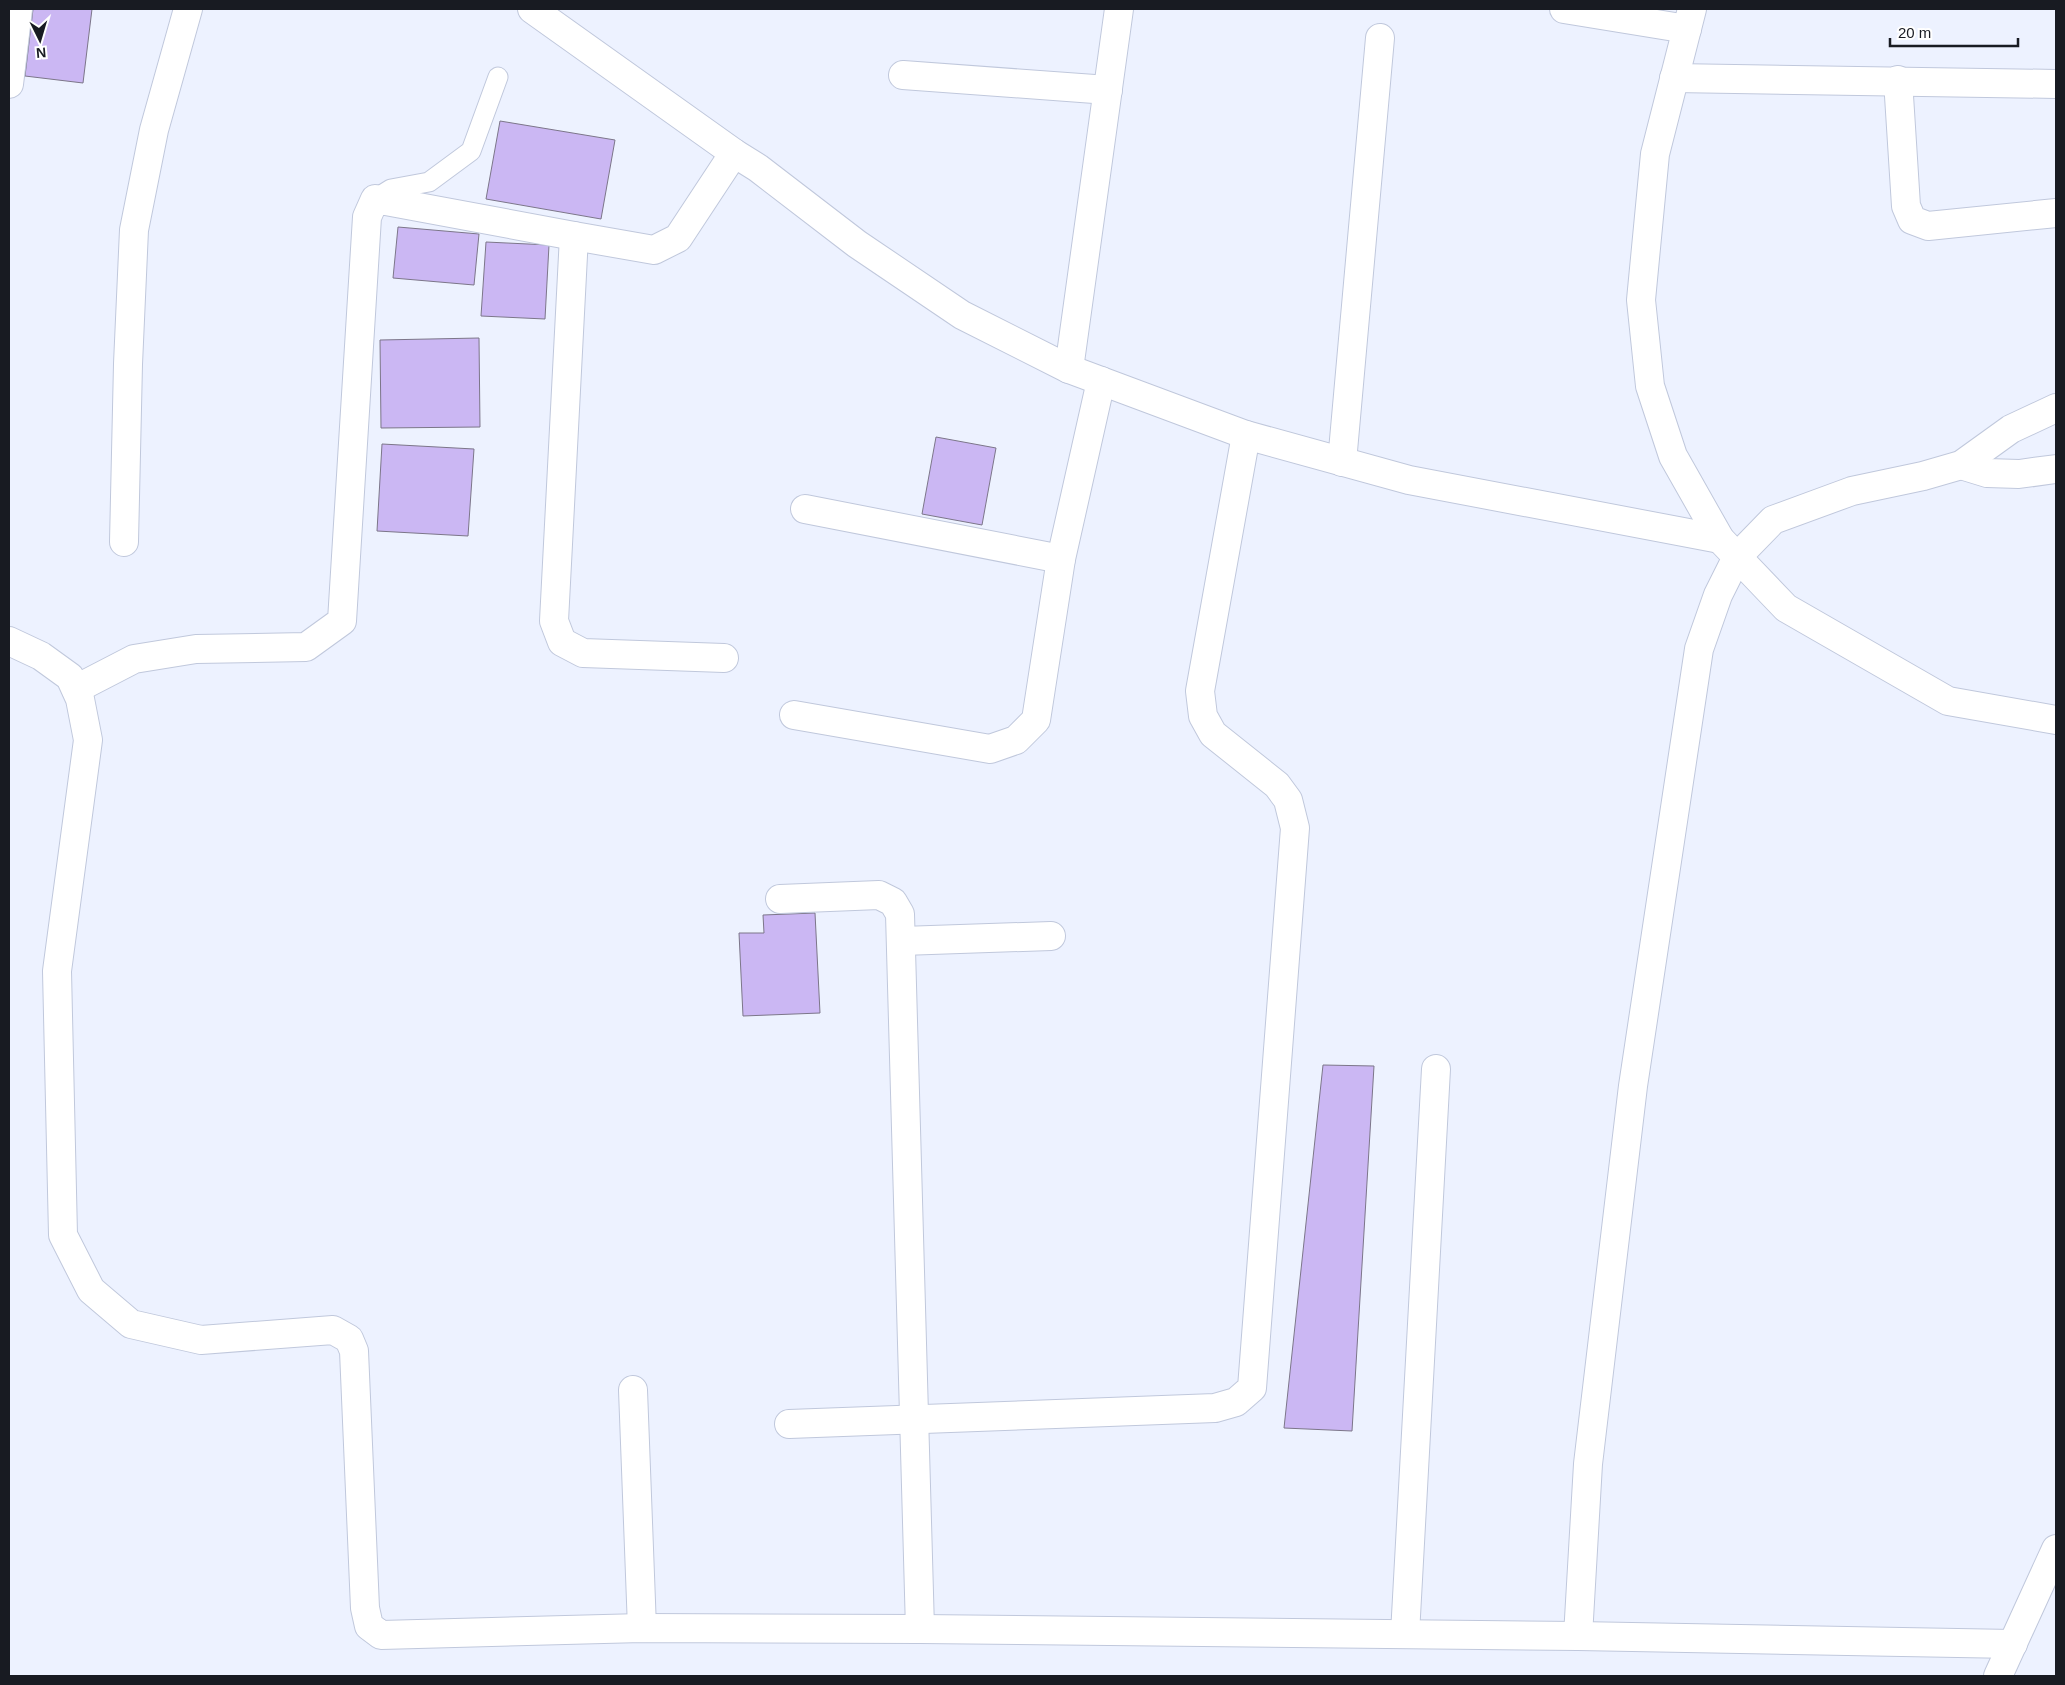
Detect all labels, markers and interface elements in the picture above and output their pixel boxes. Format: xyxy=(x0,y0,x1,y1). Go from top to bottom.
north arrow xyxy=(15,15,65,65)
scale bar xyxy=(1890,15,2018,47)
text: 20 m xyxy=(1898,24,1931,41)
text: N xyxy=(35,45,47,61)

